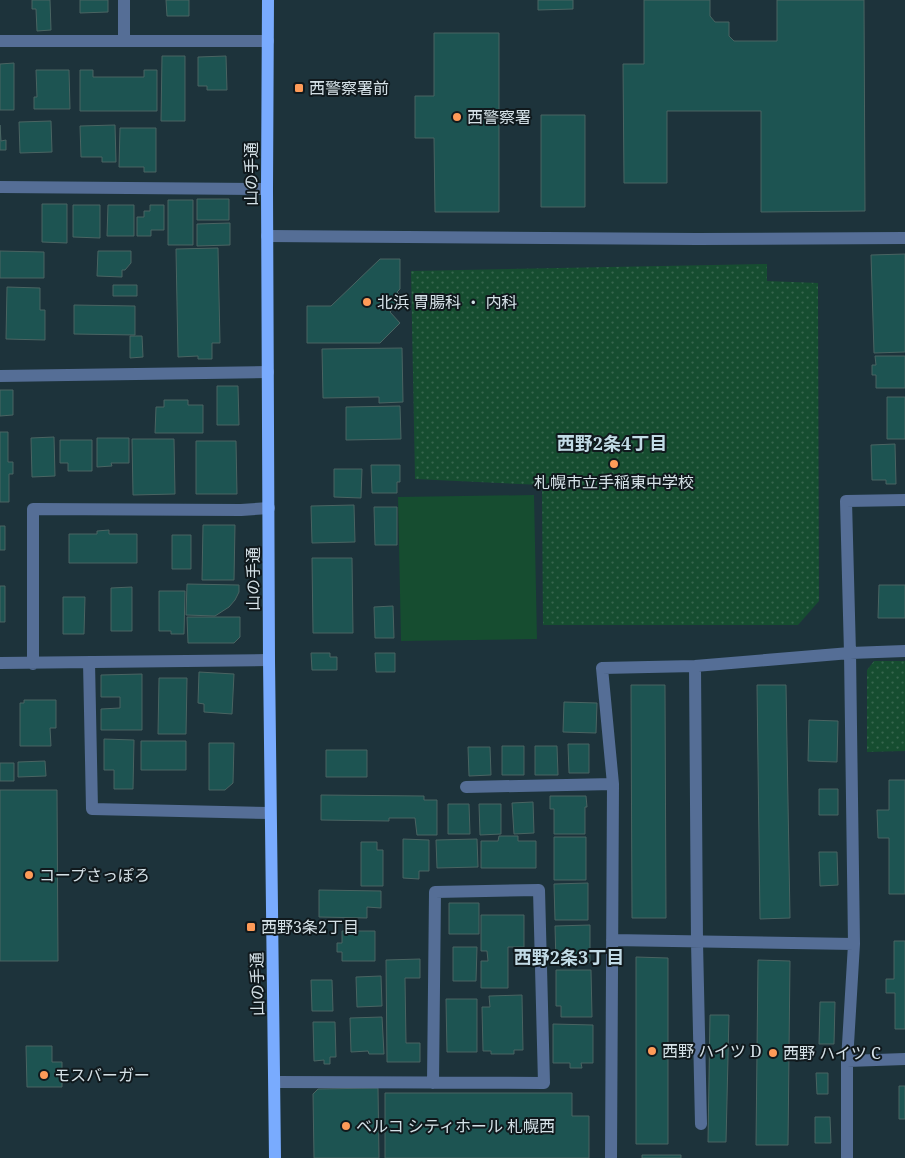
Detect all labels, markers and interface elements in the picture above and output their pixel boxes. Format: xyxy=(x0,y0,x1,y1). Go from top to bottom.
place label: 西警察署前 xyxy=(309,77,389,99)
marker: 西警察署前 xyxy=(293,82,305,94)
place label: 西警察署 xyxy=(467,106,531,128)
marker: 西警察署 xyxy=(451,111,463,123)
street label: 山の手通 xyxy=(240,142,262,206)
place label: 北浜 胃腸科 ・ 内科 xyxy=(377,291,517,313)
marker: 北浜 胃腸科 ・ 内科 xyxy=(361,296,373,308)
district label: 西野2条4丁目 xyxy=(557,431,667,455)
marker: 札幌市立手稲東中学校 xyxy=(608,458,620,470)
place label: 札幌市立手稲東中学校 xyxy=(534,471,694,493)
street label: 山の手通 xyxy=(242,547,264,611)
place label: コープさっぽろ xyxy=(39,864,150,886)
marker: コープさっぽろ xyxy=(23,869,35,881)
place label: 西野3条2丁目 xyxy=(261,916,359,938)
marker: 西野3条2丁目 xyxy=(245,921,257,933)
district label: 西野2条3丁目 xyxy=(514,945,624,969)
street label: 山の手通 xyxy=(245,952,269,1016)
place label: 西野 ハイツ D xyxy=(662,1040,762,1062)
place label: 西野 ハイツ C xyxy=(783,1042,881,1064)
marker: 西野 ハイツ D xyxy=(646,1045,658,1057)
marker: 西野 ハイツ C xyxy=(767,1047,779,1059)
place label: モスバーガー xyxy=(54,1064,150,1086)
marker: モスバーガー xyxy=(38,1069,50,1081)
place label: ベルコ シティホール 札幌西 xyxy=(356,1115,555,1137)
marker: ベルコ シティホール 札幌西 xyxy=(340,1120,352,1132)

